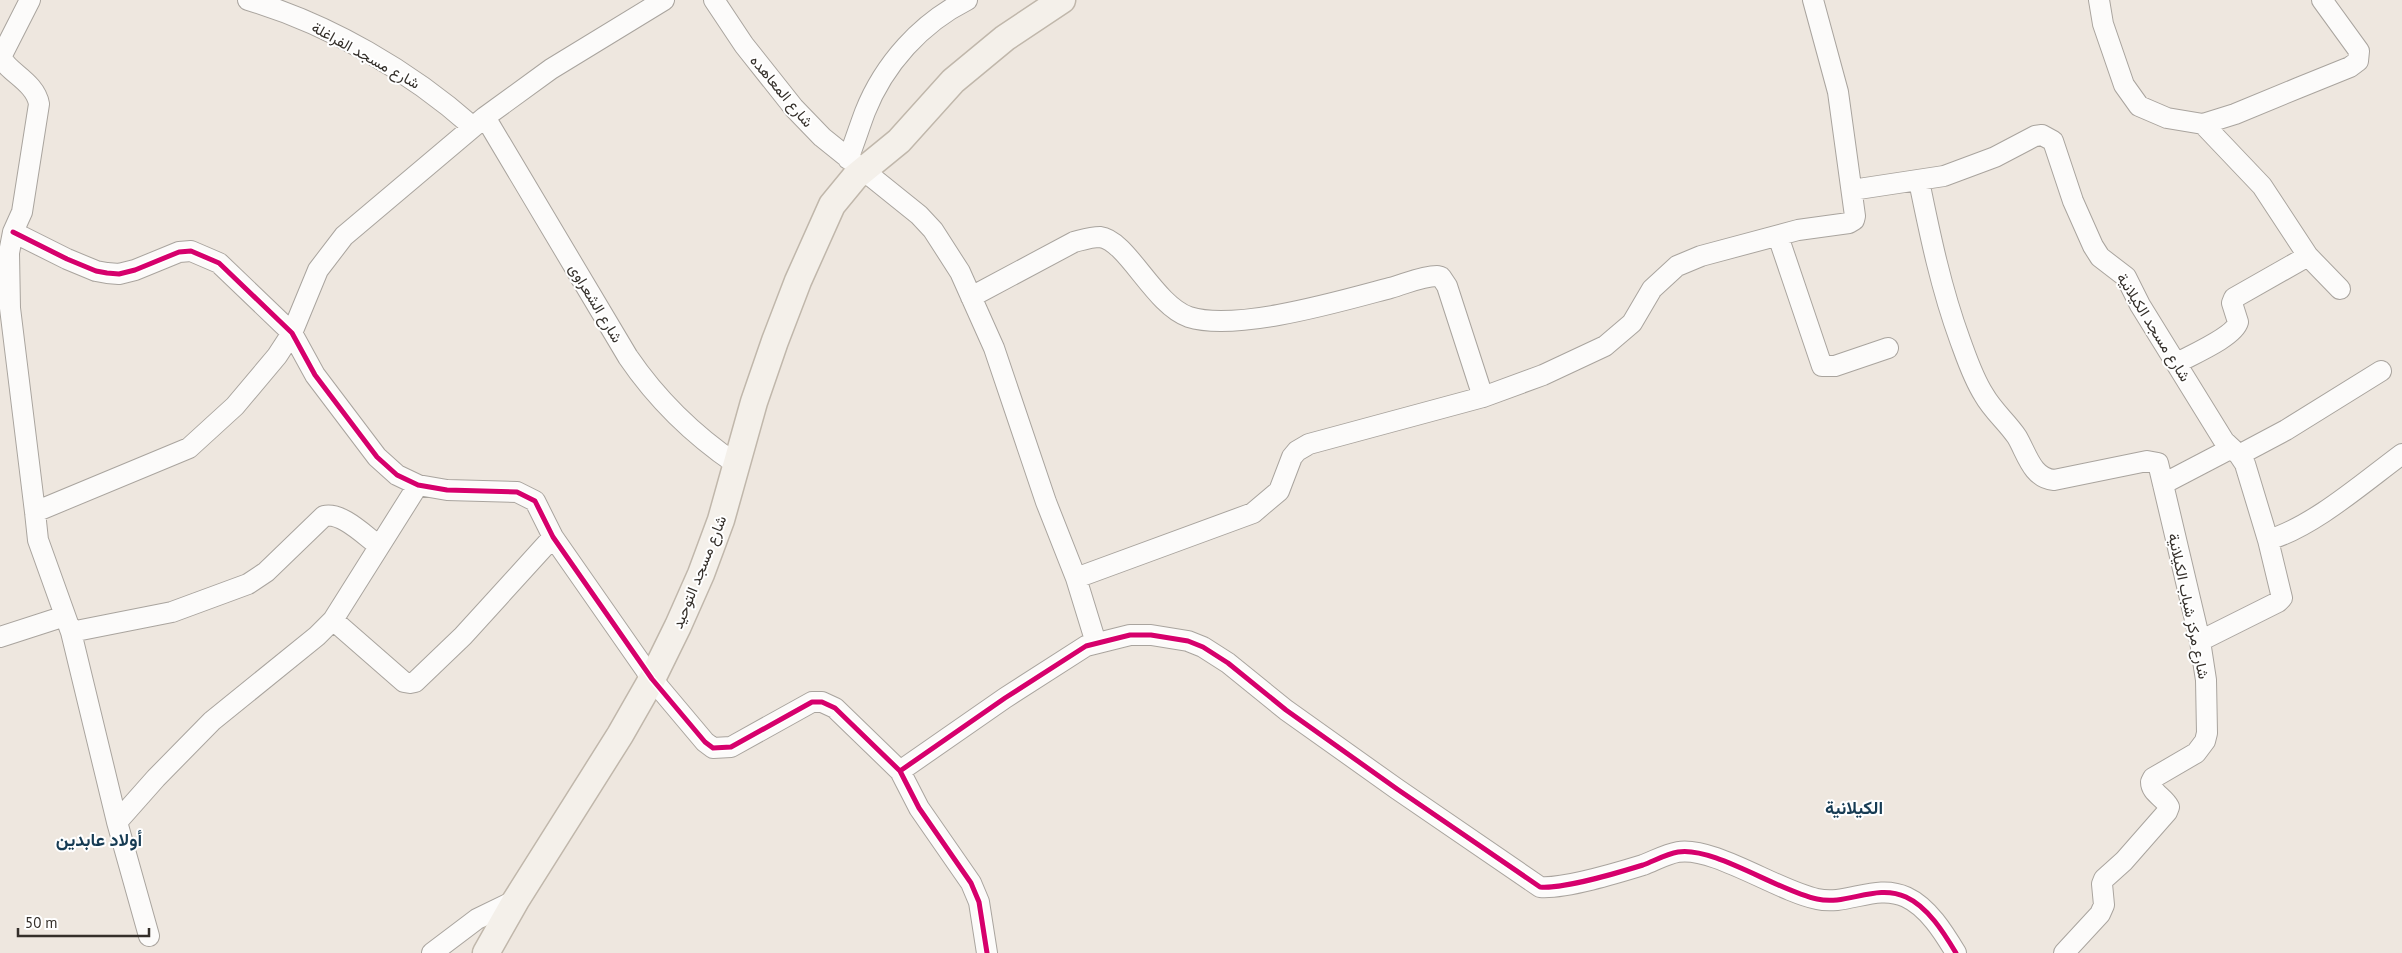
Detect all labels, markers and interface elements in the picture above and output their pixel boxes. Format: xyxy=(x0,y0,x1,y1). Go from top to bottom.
street label: شارع مسجد الفراغلة xyxy=(308,17,424,94)
street label: شارع المعاهده xyxy=(745,51,818,132)
street label: شارع الشعراوى xyxy=(563,260,627,347)
street label: شارع مسجد الكيلانية xyxy=(2111,269,2195,386)
street label: شارع مسجد التوحيد xyxy=(668,512,732,632)
street label: شارع مركز شباب الكيلانية xyxy=(2162,531,2214,681)
district label: الكيلانية xyxy=(1825,796,1883,819)
district label: أولاد عابدين xyxy=(56,828,143,851)
scale bar xyxy=(18,906,149,938)
text: 50 m xyxy=(25,913,58,932)

